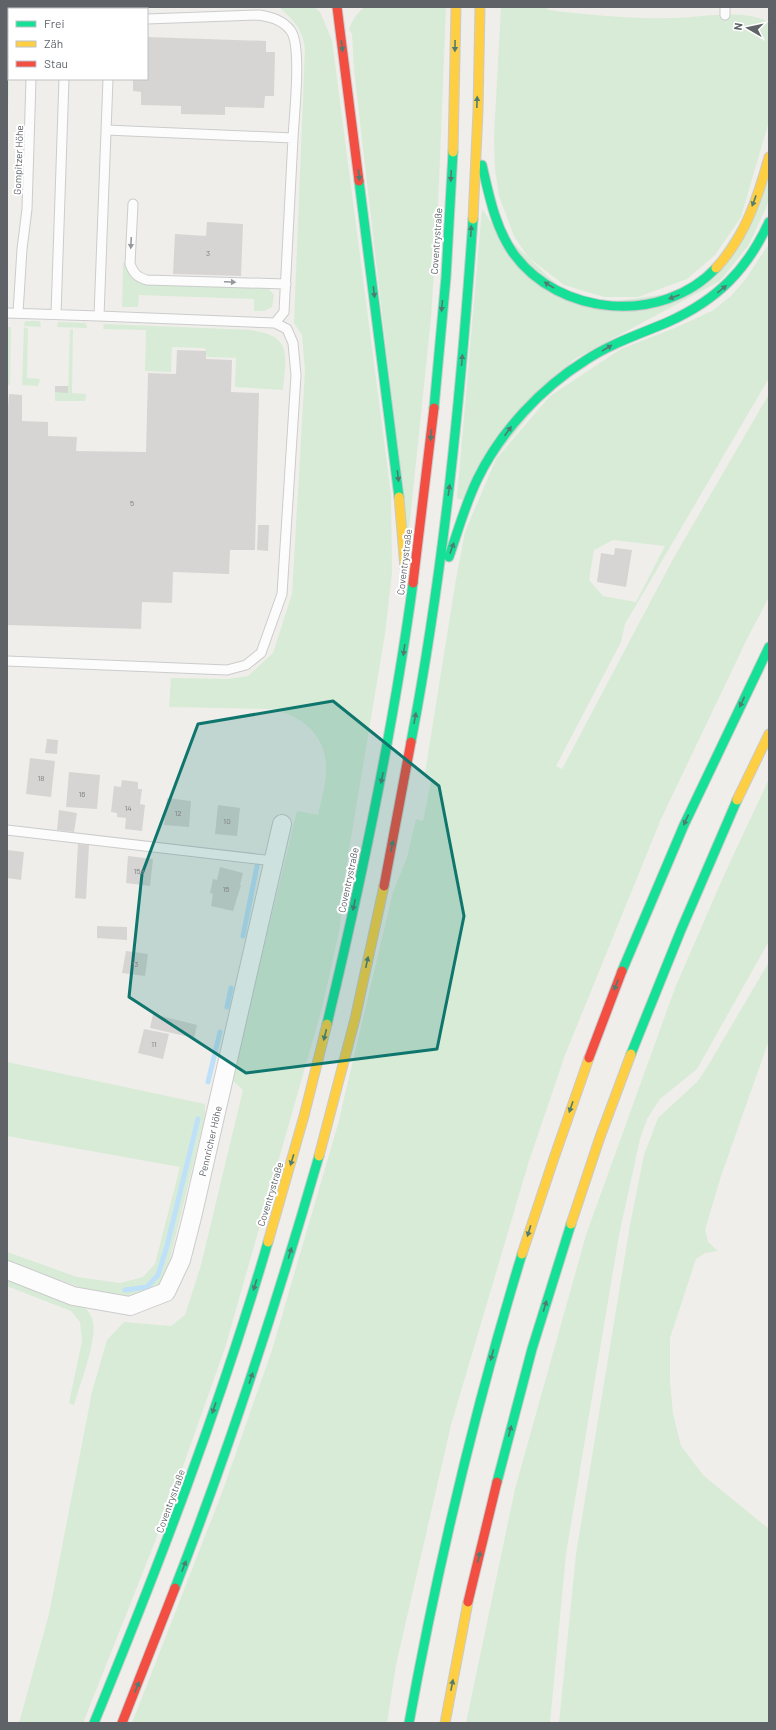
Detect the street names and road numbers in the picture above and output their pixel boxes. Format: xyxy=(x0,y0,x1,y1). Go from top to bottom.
street label: Gompitzer Höhe xyxy=(11,125,25,195)
street label: Coventrystraße xyxy=(428,207,444,275)
street label: Coventrystraße xyxy=(394,528,414,596)
street label: Coventrystraße xyxy=(335,846,361,914)
street label: Pennricher Höhe xyxy=(196,1105,224,1177)
street label: Coventrystraße xyxy=(255,1160,285,1228)
street label: Coventrystraße xyxy=(153,1468,187,1534)

